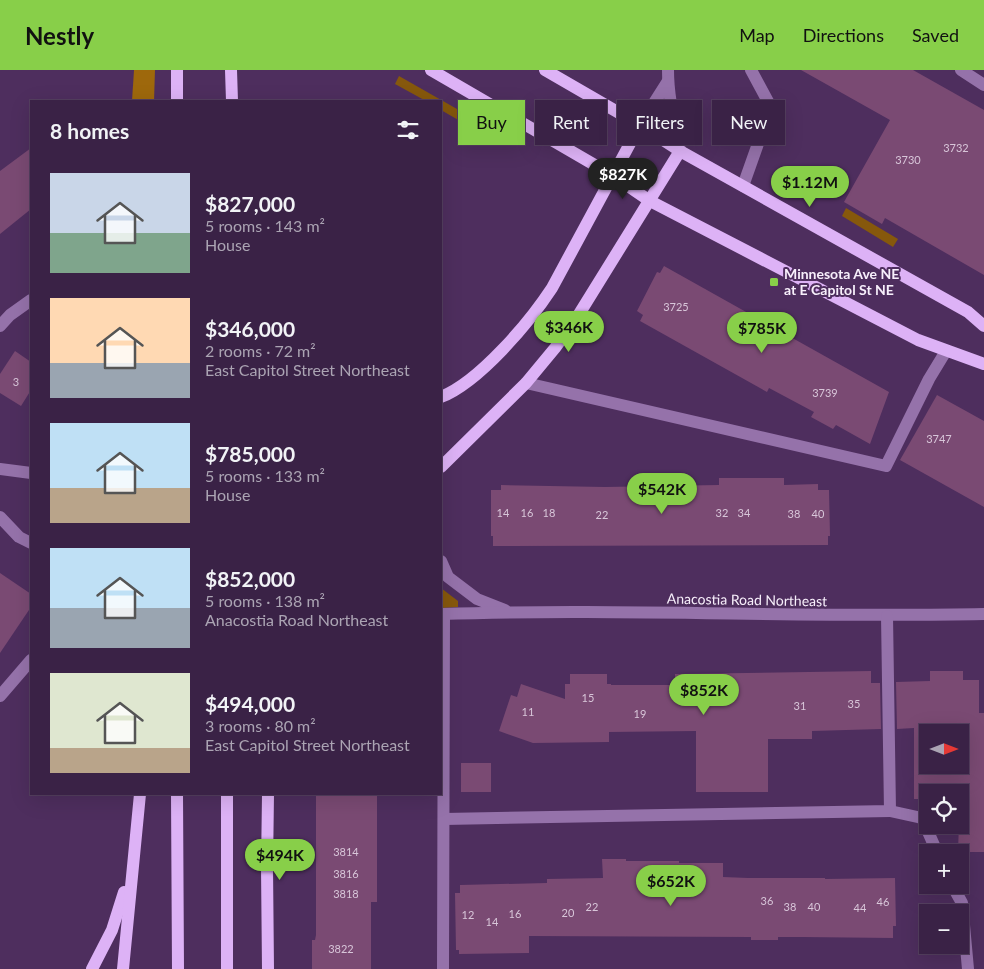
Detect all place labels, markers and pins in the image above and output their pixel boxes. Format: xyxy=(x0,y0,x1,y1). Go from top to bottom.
pin: $827K xyxy=(588,158,658,200)
pin: $1.12M xyxy=(769,166,851,208)
place label: Minnesota Ave NE at E Capitol St NE xyxy=(784,265,899,298)
marker: Minnesota Ave NE at E Capitol St NE xyxy=(768,276,780,288)
pin: $346K xyxy=(534,310,604,353)
pin: $785K xyxy=(727,312,797,354)
pin: $542K xyxy=(627,472,697,515)
pin: $852K xyxy=(669,674,739,716)
pin: $494K xyxy=(245,838,315,881)
pin: $652K xyxy=(636,864,706,907)

